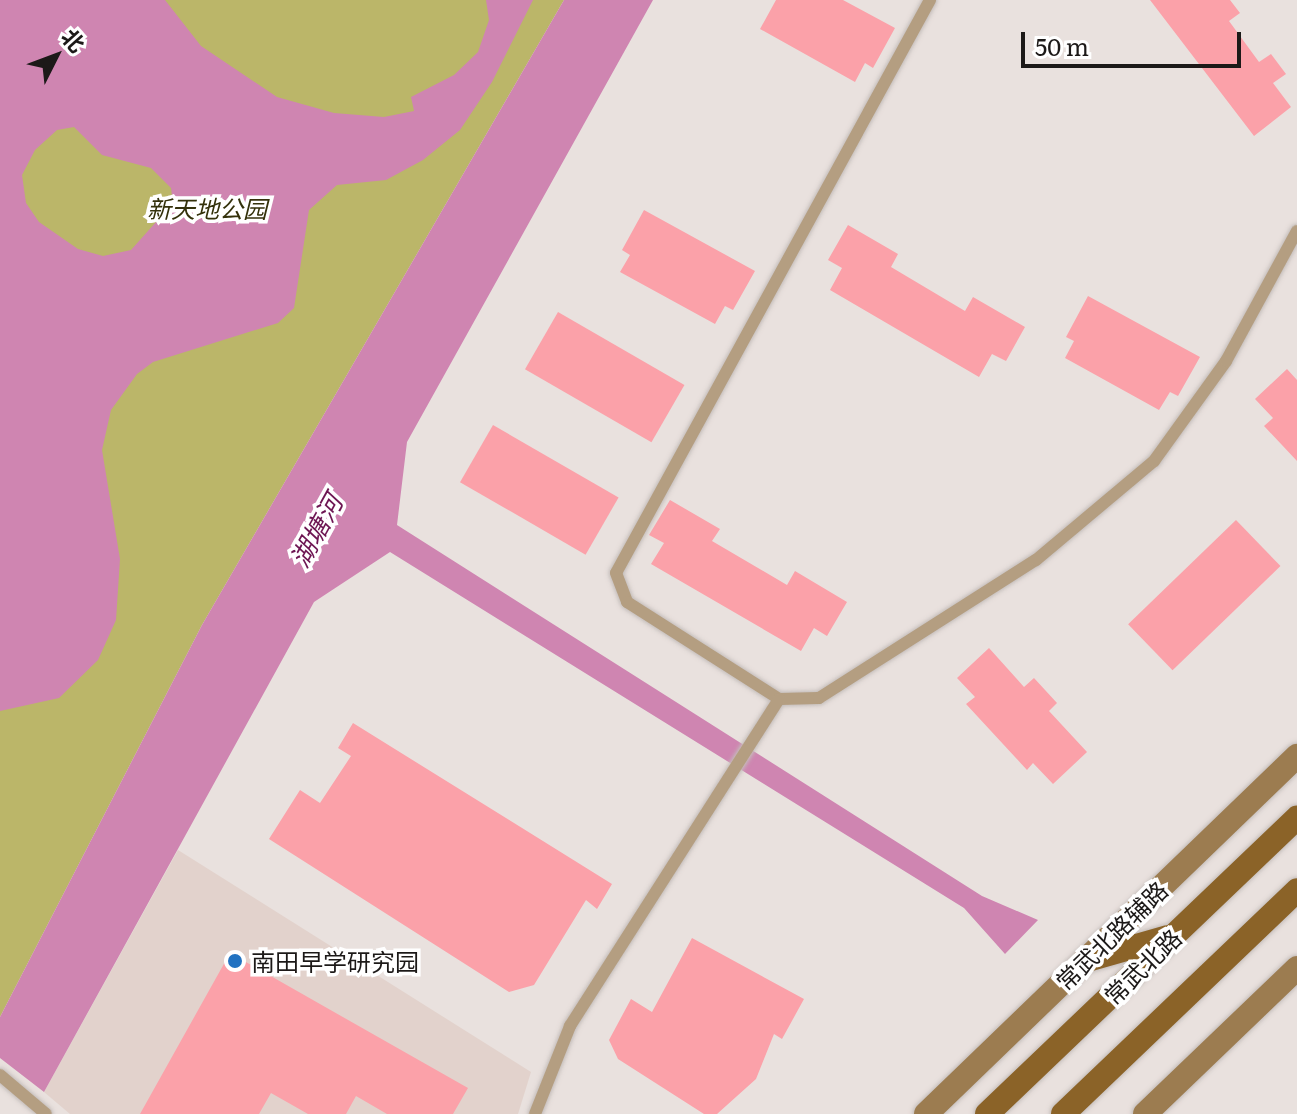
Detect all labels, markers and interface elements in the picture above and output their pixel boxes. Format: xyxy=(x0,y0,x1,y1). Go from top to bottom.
north arrow xyxy=(16,16,96,96)
scale bar xyxy=(1025,16,1245,66)
text: 北 xyxy=(55,20,94,59)
text: 50 m xyxy=(1035,28,1089,63)
park label: 新天地公园 xyxy=(147,194,267,222)
water label: 湖塘河 xyxy=(282,488,348,572)
street label: 常武北路辅路 xyxy=(1049,875,1173,995)
street label: 常武北路 xyxy=(1097,922,1187,1010)
place label: 南田早学研究园 xyxy=(251,947,419,975)
marker: 南田早学研究园 xyxy=(226,952,244,970)

